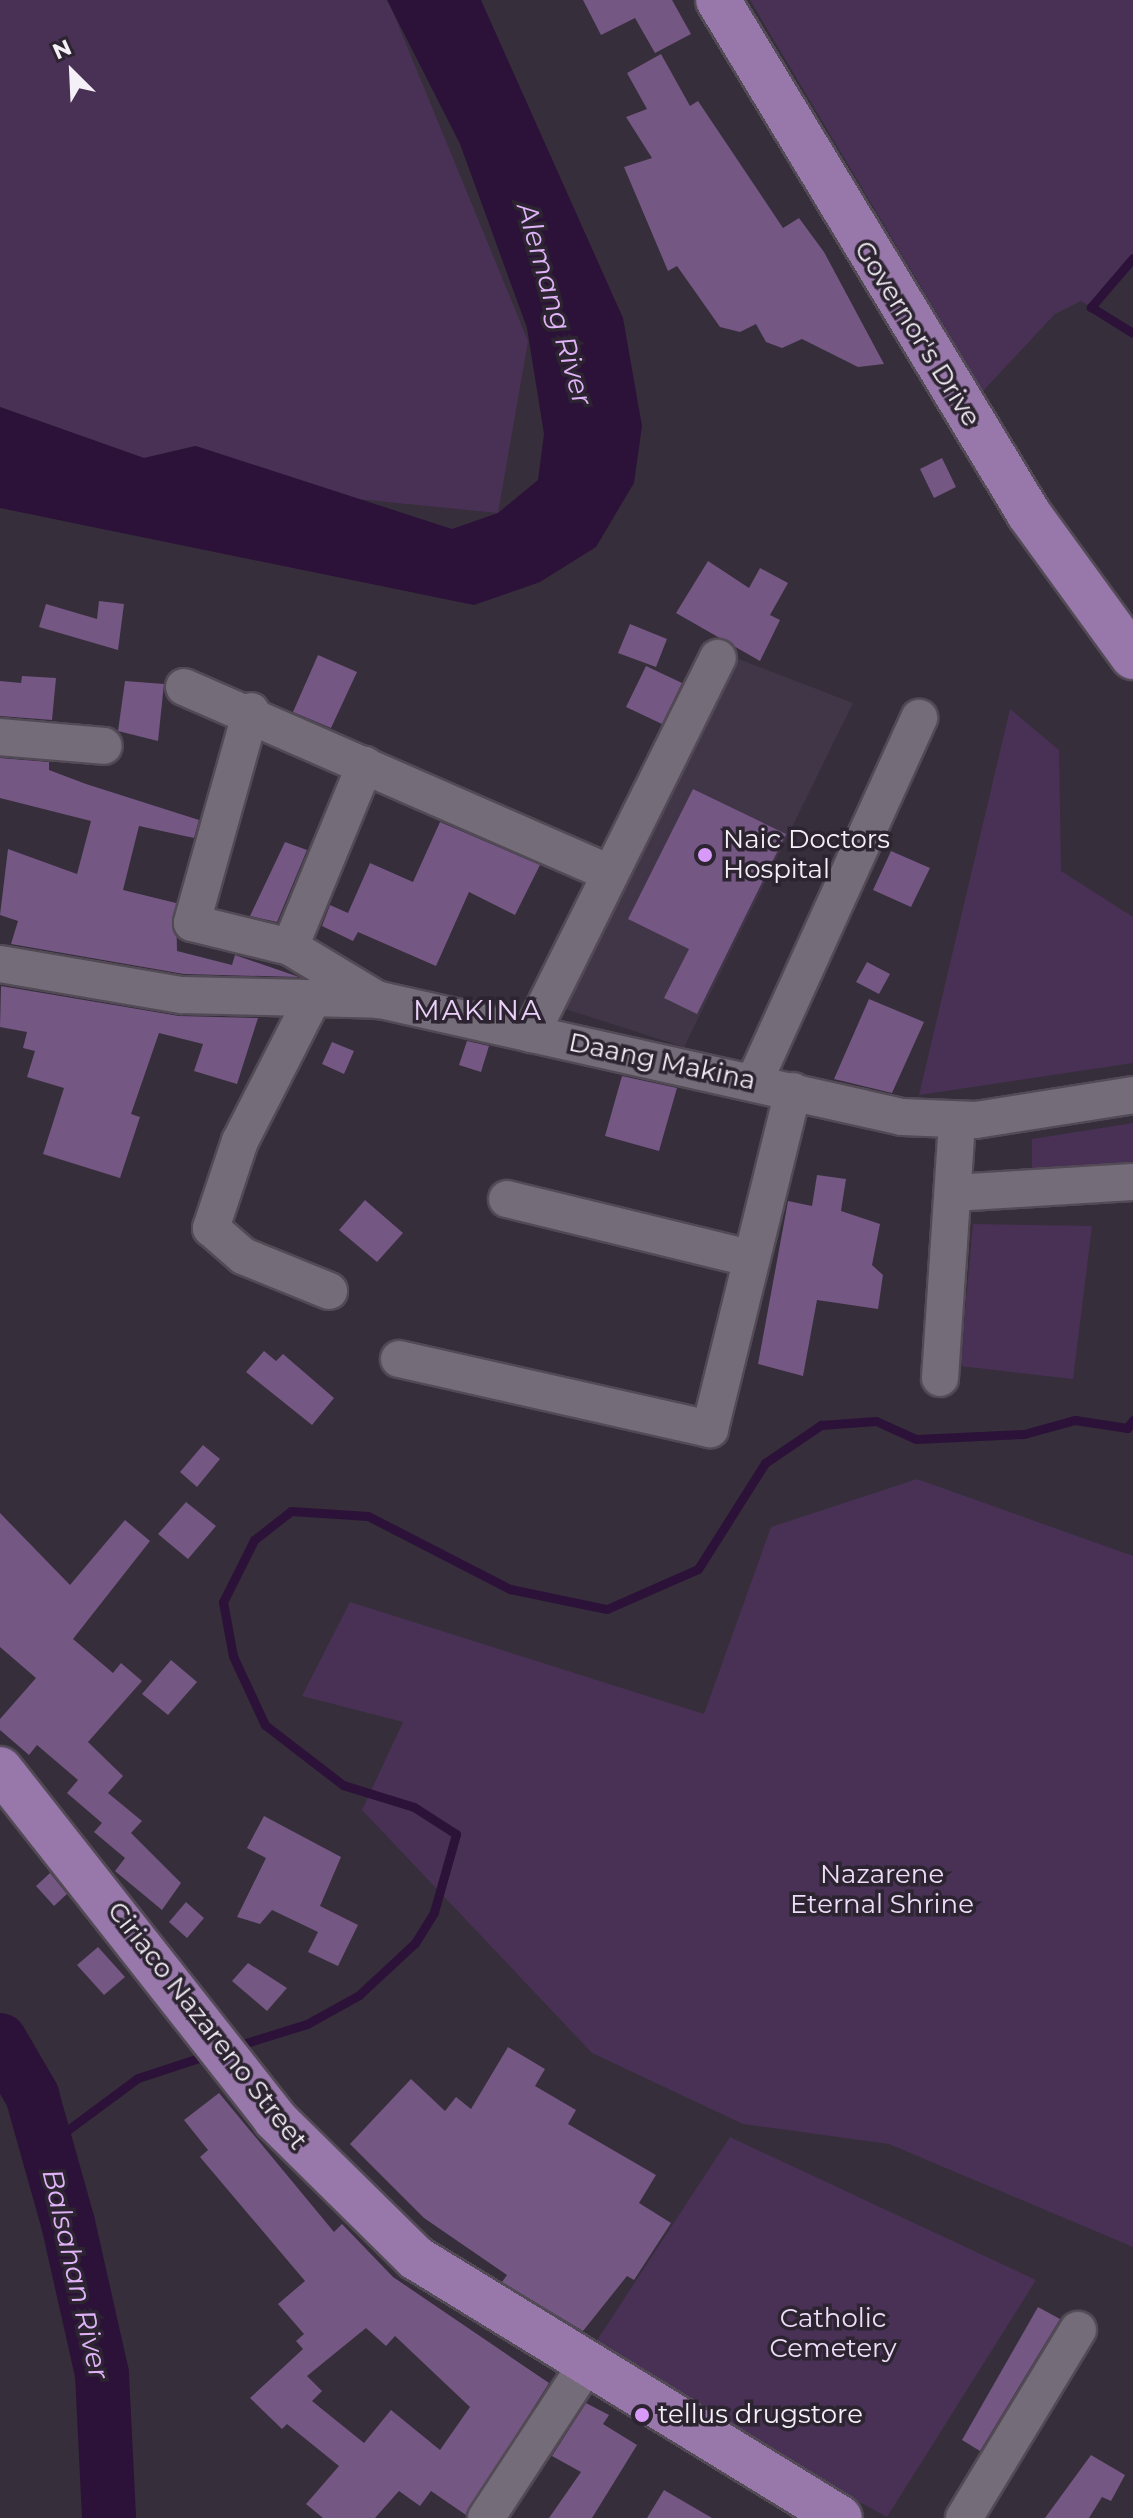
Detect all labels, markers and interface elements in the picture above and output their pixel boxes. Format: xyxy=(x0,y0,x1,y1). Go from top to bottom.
north arrow xyxy=(32,32,112,112)
text: N xyxy=(48,34,76,66)
water label: Alemang River xyxy=(510,199,600,409)
street label: Governor's Drive xyxy=(847,236,987,432)
place label: Naic Doctors Hospital xyxy=(723,824,890,886)
marker: Naic Doctors Hospital xyxy=(694,844,716,866)
district label: MAKINA xyxy=(413,993,543,1027)
street label: Daang Makina xyxy=(566,1027,758,1097)
park label: Nazarene Eternal Shrine xyxy=(790,1859,974,1920)
street label: Ciriaco Nazareno Street xyxy=(101,1896,313,2156)
water label: Balsahan River xyxy=(35,2165,117,2383)
park label: Catholic Cemetery xyxy=(770,2303,896,2364)
place label: tellus drugstore xyxy=(658,2399,863,2431)
marker: tellus drugstore xyxy=(633,2406,651,2424)

